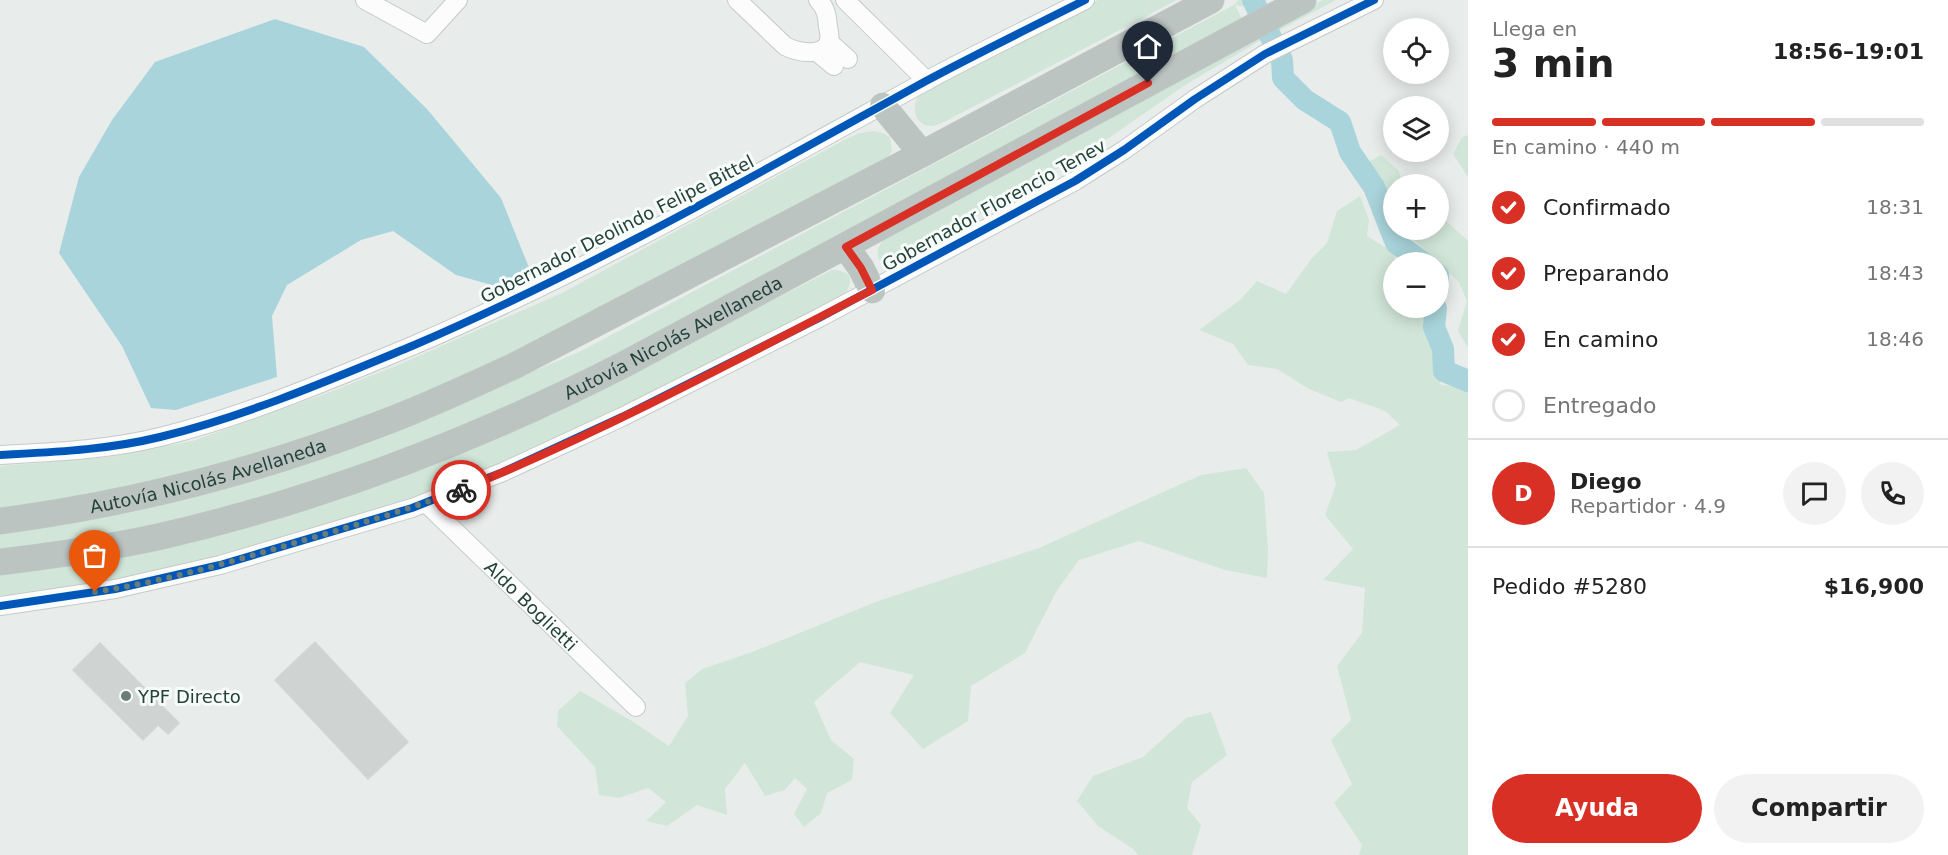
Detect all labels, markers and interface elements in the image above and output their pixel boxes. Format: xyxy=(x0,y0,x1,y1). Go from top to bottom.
text: Llega en xyxy=(1492,17,1577,41)
map controls xyxy=(1383,18,1449,318)
button: locate xyxy=(1383,18,1449,84)
pin xyxy=(1122,21,1173,83)
icon: home xyxy=(1131,30,1164,63)
text: 18:56–19:01 xyxy=(1773,39,1924,64)
text: 3 min xyxy=(1492,41,1614,86)
button: layers xyxy=(1383,96,1449,162)
street label: Gobernador Florencio Tenev xyxy=(879,135,1110,275)
text: En camino · 440 m xyxy=(1492,135,1680,159)
street label: Gobernador Deolindo Felipe Bittel xyxy=(477,151,757,307)
button: + xyxy=(1383,174,1449,240)
icon: check xyxy=(1492,191,1525,224)
text: Confirmado xyxy=(1543,195,1671,220)
text: 18:31 xyxy=(1866,195,1924,219)
button: − xyxy=(1383,252,1449,318)
icon: check xyxy=(1492,257,1525,290)
text: Preparando xyxy=(1543,261,1669,286)
text: 18:43 xyxy=(1866,261,1924,285)
street label: Autovía Nicolás Avellaneda xyxy=(560,271,786,403)
icon: check xyxy=(1492,323,1525,356)
text: En camino xyxy=(1543,327,1658,352)
text: 18:46 xyxy=(1866,327,1924,351)
text: Entregado xyxy=(1543,393,1656,418)
street label: Autovía Nicolás Avellaneda xyxy=(88,434,329,517)
courier xyxy=(431,460,491,520)
button: chat xyxy=(1783,462,1846,525)
button: phone xyxy=(1861,462,1924,525)
text: Diego xyxy=(1570,469,1642,494)
icon: bike xyxy=(445,474,478,507)
text: D xyxy=(1514,481,1533,506)
text: Repartidor · 4.9 xyxy=(1570,494,1726,518)
pin xyxy=(69,530,120,592)
icon: bag xyxy=(78,539,111,572)
street label: Aldo Boglietti xyxy=(481,556,582,655)
text: Pedido #5280 xyxy=(1492,574,1647,599)
text: $16,900 xyxy=(1824,574,1924,599)
place label: YPF Directo xyxy=(137,686,241,707)
marker: YPF Directo xyxy=(119,689,133,703)
button: Ayuda xyxy=(1492,774,1702,843)
button: Compartir xyxy=(1714,774,1924,843)

